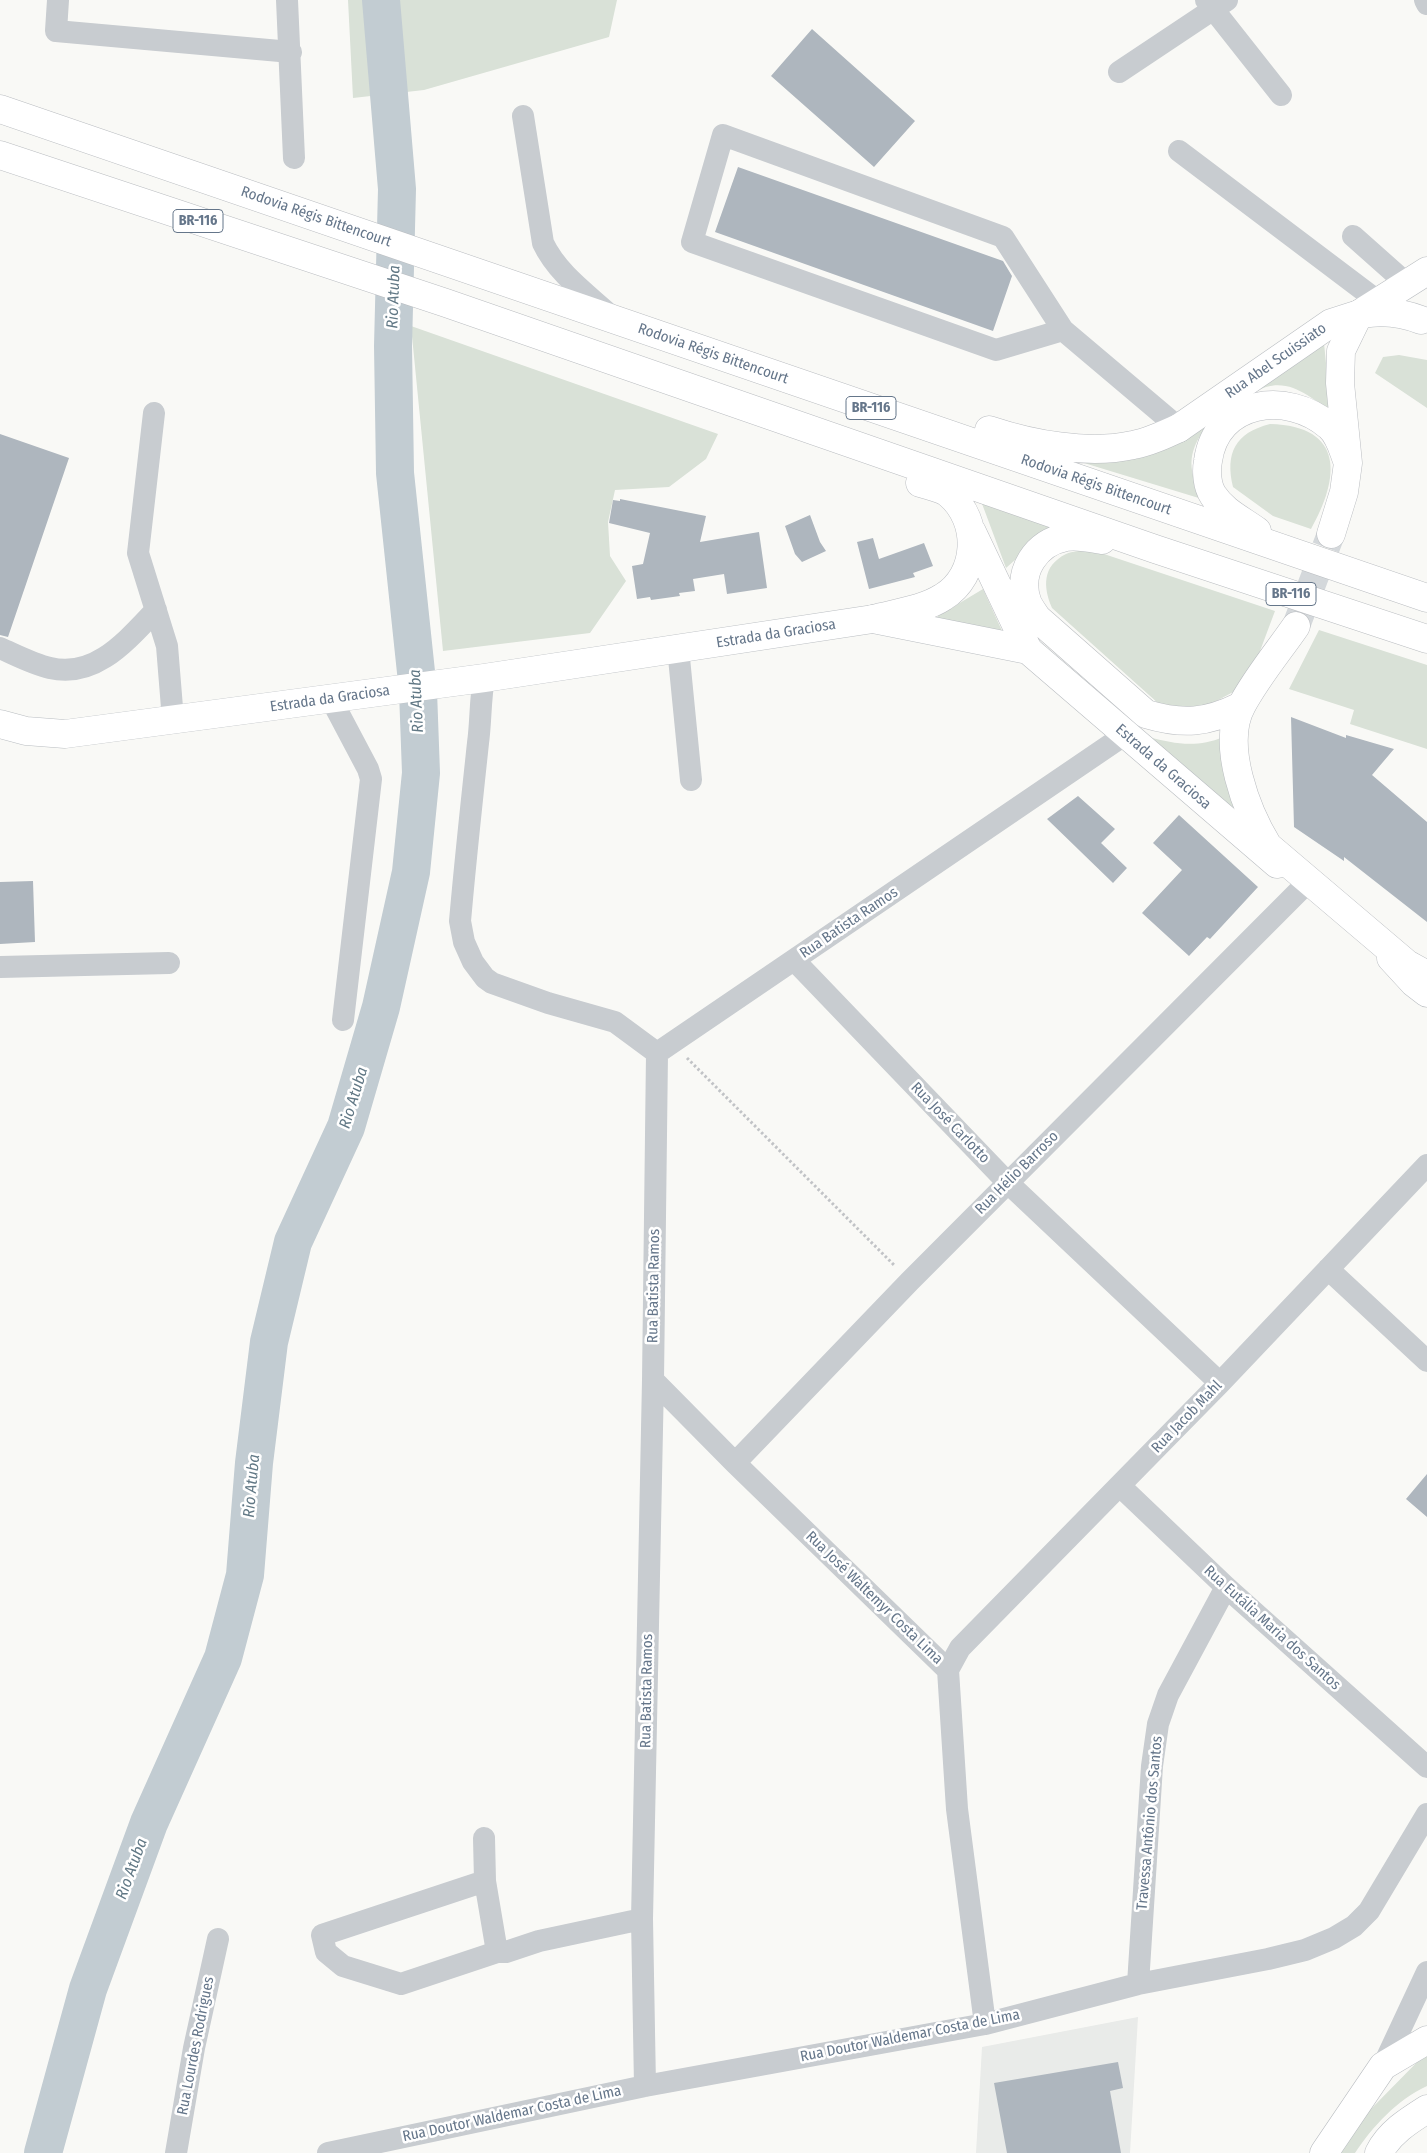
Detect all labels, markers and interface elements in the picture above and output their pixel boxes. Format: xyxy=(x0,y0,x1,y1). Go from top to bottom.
street label: Rodovia Régis Bittencourt xyxy=(238,183,394,251)
road number: BR-116 xyxy=(173,210,223,232)
water label: Rio Atuba xyxy=(383,265,405,329)
street label: Rua Abel Scuissiato xyxy=(1222,319,1330,403)
street label: Rodovia Régis Bittencourt xyxy=(635,320,791,388)
road number: BR-116 xyxy=(846,396,896,419)
street label: Rodovia Régis Bittencourt xyxy=(1018,451,1174,519)
road number: BR-116 xyxy=(1266,582,1316,606)
street label: Estrada da Graciosa xyxy=(715,616,837,652)
water label: Rio Atuba xyxy=(406,669,428,733)
street label: Estrada da Graciosa xyxy=(269,682,391,716)
street label: Estrada da Graciosa xyxy=(1112,721,1214,813)
street label: Rua Batista Ramos xyxy=(797,884,901,962)
water label: Rio Atuba xyxy=(336,1065,372,1131)
street label: Rua José Carlotto xyxy=(907,1079,993,1167)
street label: Rua Hélio Barroso xyxy=(972,1128,1062,1218)
street label: Rua Batista Ramos xyxy=(644,1229,664,1343)
street label: Rua Jacob Mahl xyxy=(1148,1377,1226,1457)
water label: Rio Atuba xyxy=(240,1454,264,1518)
street label: Rua José Waltemyr Costa Lima xyxy=(802,1528,946,1668)
street label: Rua Eutália Maria dos Santos xyxy=(1200,1562,1344,1694)
street label: Rua Batista Ramos xyxy=(637,1634,657,1748)
street label: Travessa Antônio dos Santos xyxy=(1133,1735,1167,1911)
water label: Rio Atuba xyxy=(112,1836,152,1902)
street label: Rua Lourdes Rodrigues xyxy=(174,1975,218,2117)
street label: Rua Doutor Waldemar Costa de Lima xyxy=(799,2006,1021,2066)
street label: Rua Doutor Waldemar Costa de Lima xyxy=(401,2082,623,2146)

